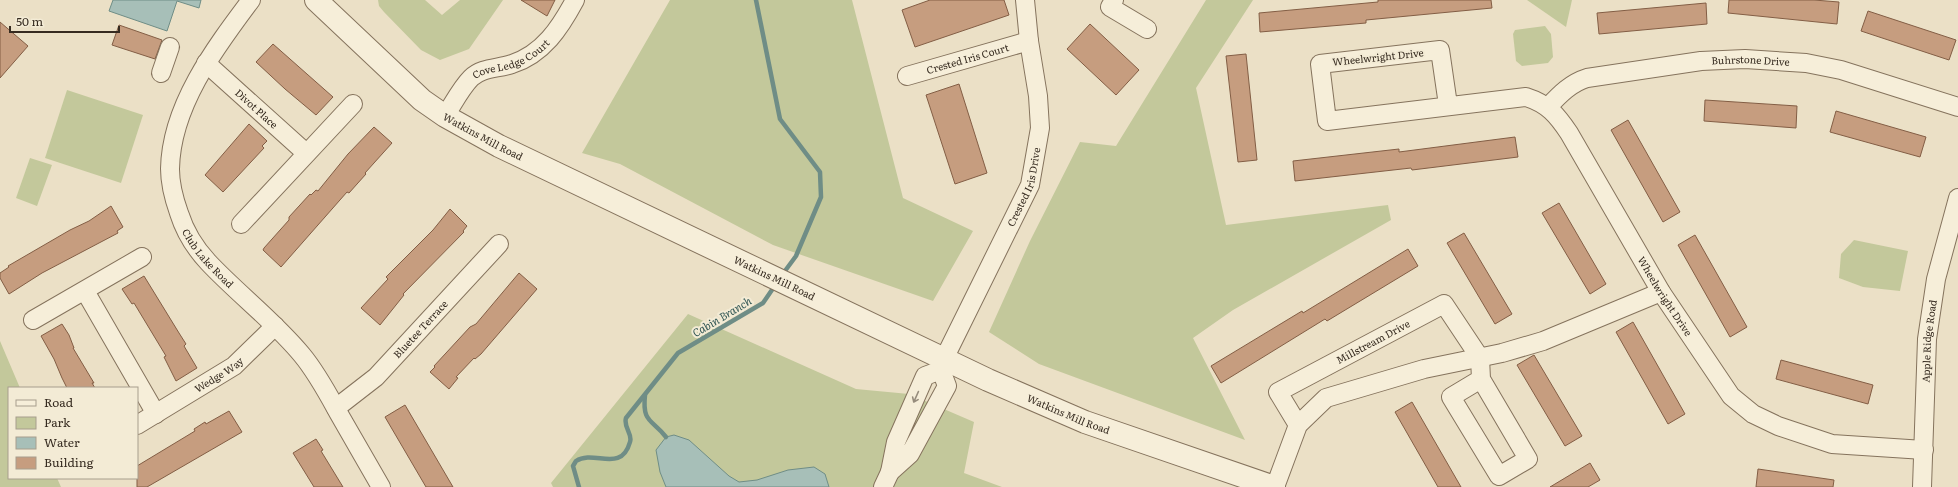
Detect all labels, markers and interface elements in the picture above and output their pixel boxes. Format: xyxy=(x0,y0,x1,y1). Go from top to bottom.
scale bar xyxy=(10,8,119,34)
text: 50 m xyxy=(16,12,43,30)
street label: Cove Ledge Court xyxy=(469,35,553,82)
street label: Crested Iris Court xyxy=(924,39,1010,77)
street label: Wheelwright Drive xyxy=(1332,44,1424,69)
street label: Buhrstone Drive xyxy=(1711,51,1790,69)
street label: Divot Place xyxy=(232,85,282,131)
street label: Watkins Mill Road xyxy=(441,108,526,163)
street label: Crested Iris Drive xyxy=(1003,146,1043,229)
street label: Club Lake Road xyxy=(179,226,237,291)
street label: Watkins Mill Road xyxy=(732,251,818,303)
street label: Wheelwright Drive xyxy=(1635,253,1696,339)
water label: Cabin Branch xyxy=(689,292,755,340)
street label: Bluetee Terrace xyxy=(389,296,451,361)
street label: Apple Ridge Road xyxy=(1918,299,1940,383)
street label: Millstream Drive xyxy=(1333,316,1412,367)
street label: Wedge Way xyxy=(191,353,246,395)
legend xyxy=(8,387,138,479)
one-way arrow xyxy=(912,390,919,402)
street label: Watkins Mill Road xyxy=(1025,390,1112,437)
text: Road xyxy=(44,393,74,411)
text: Park xyxy=(44,413,71,431)
text: Water xyxy=(44,433,80,451)
text: Building xyxy=(44,453,94,471)

